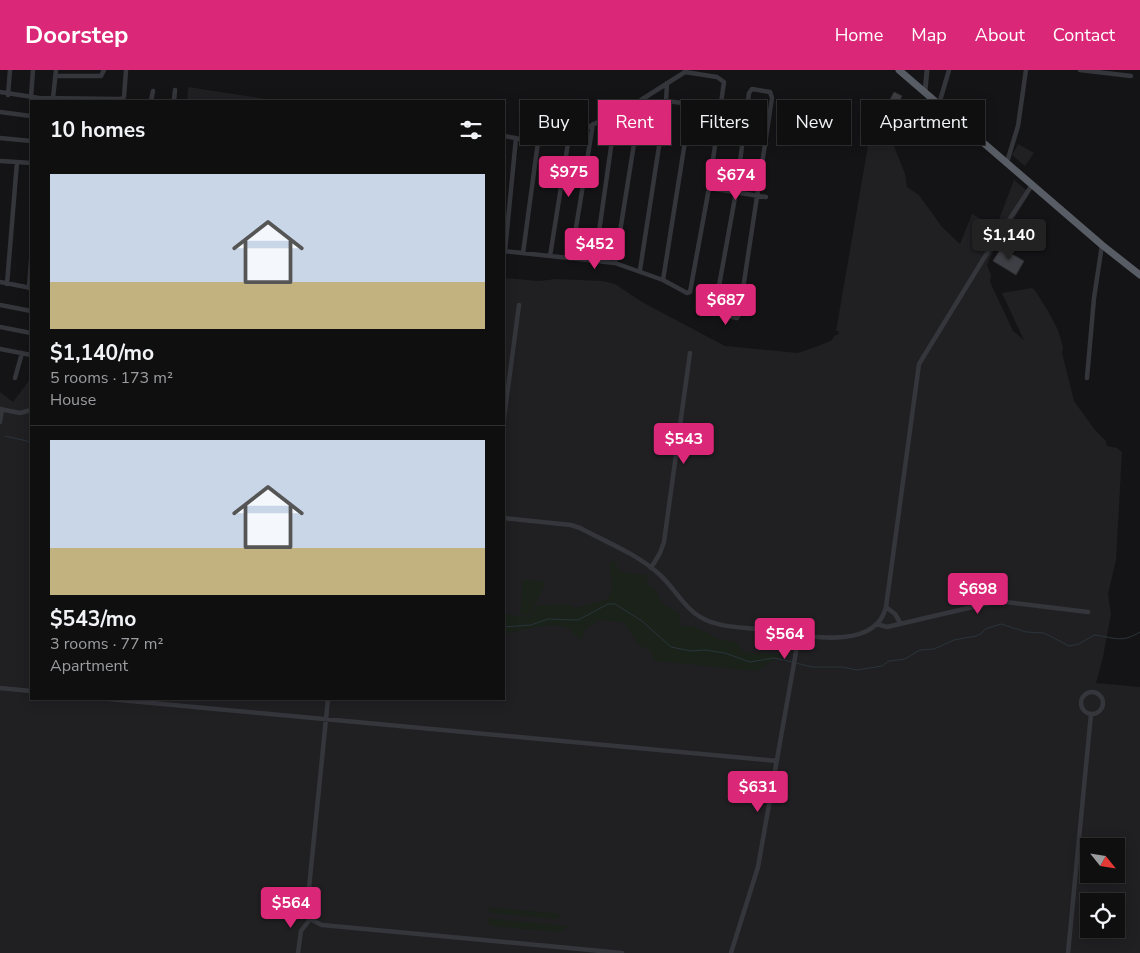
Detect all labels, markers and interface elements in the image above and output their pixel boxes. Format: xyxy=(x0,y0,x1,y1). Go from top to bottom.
text: Doorstep xyxy=(25,19,128,51)
text: Home xyxy=(835,23,883,47)
text: Map xyxy=(911,23,947,47)
text: About xyxy=(975,23,1025,47)
text: Contact xyxy=(1053,23,1115,47)
chip: Buy xyxy=(520,100,588,145)
chip: Rent xyxy=(598,100,671,145)
chip: Filters xyxy=(681,100,767,145)
chip: New xyxy=(777,100,851,145)
chip: Apartment xyxy=(861,100,985,145)
text: 10 homes xyxy=(50,116,145,144)
icon: filters xyxy=(457,116,485,144)
pin: $975 xyxy=(539,156,599,198)
pin: $674 xyxy=(706,158,766,201)
text: $975 xyxy=(550,161,588,183)
text: $674 xyxy=(717,164,755,186)
icon: home xyxy=(223,207,313,297)
pin: $1,140 xyxy=(968,218,1050,261)
text: $1,140 xyxy=(983,224,1035,246)
pin: $452 xyxy=(565,228,625,270)
text: $452 xyxy=(576,233,614,255)
pin: $687 xyxy=(696,284,756,326)
text: $687 xyxy=(707,289,745,311)
text: $1,140/mo xyxy=(50,339,154,367)
text: 5 rooms · 173 m² xyxy=(50,367,173,389)
text: House xyxy=(50,389,96,411)
pin: $543 xyxy=(654,422,714,465)
text: $543 xyxy=(665,428,703,450)
icon: home xyxy=(223,472,313,562)
pin: $698 xyxy=(948,572,1008,615)
text: $698 xyxy=(959,578,997,600)
text: $543/mo xyxy=(50,605,136,633)
pin: $564 xyxy=(755,618,815,660)
text: $564 xyxy=(766,623,804,645)
text: 3 rooms · 77 m² xyxy=(50,633,163,655)
text: Apartment xyxy=(50,655,128,677)
pin: $631 xyxy=(728,770,788,813)
text: $631 xyxy=(739,776,777,798)
north arrow xyxy=(1080,838,1125,882)
map controls xyxy=(1080,838,1125,938)
pin: $564 xyxy=(261,886,321,929)
text: $564 xyxy=(272,892,310,914)
button: locate xyxy=(1080,893,1125,938)

